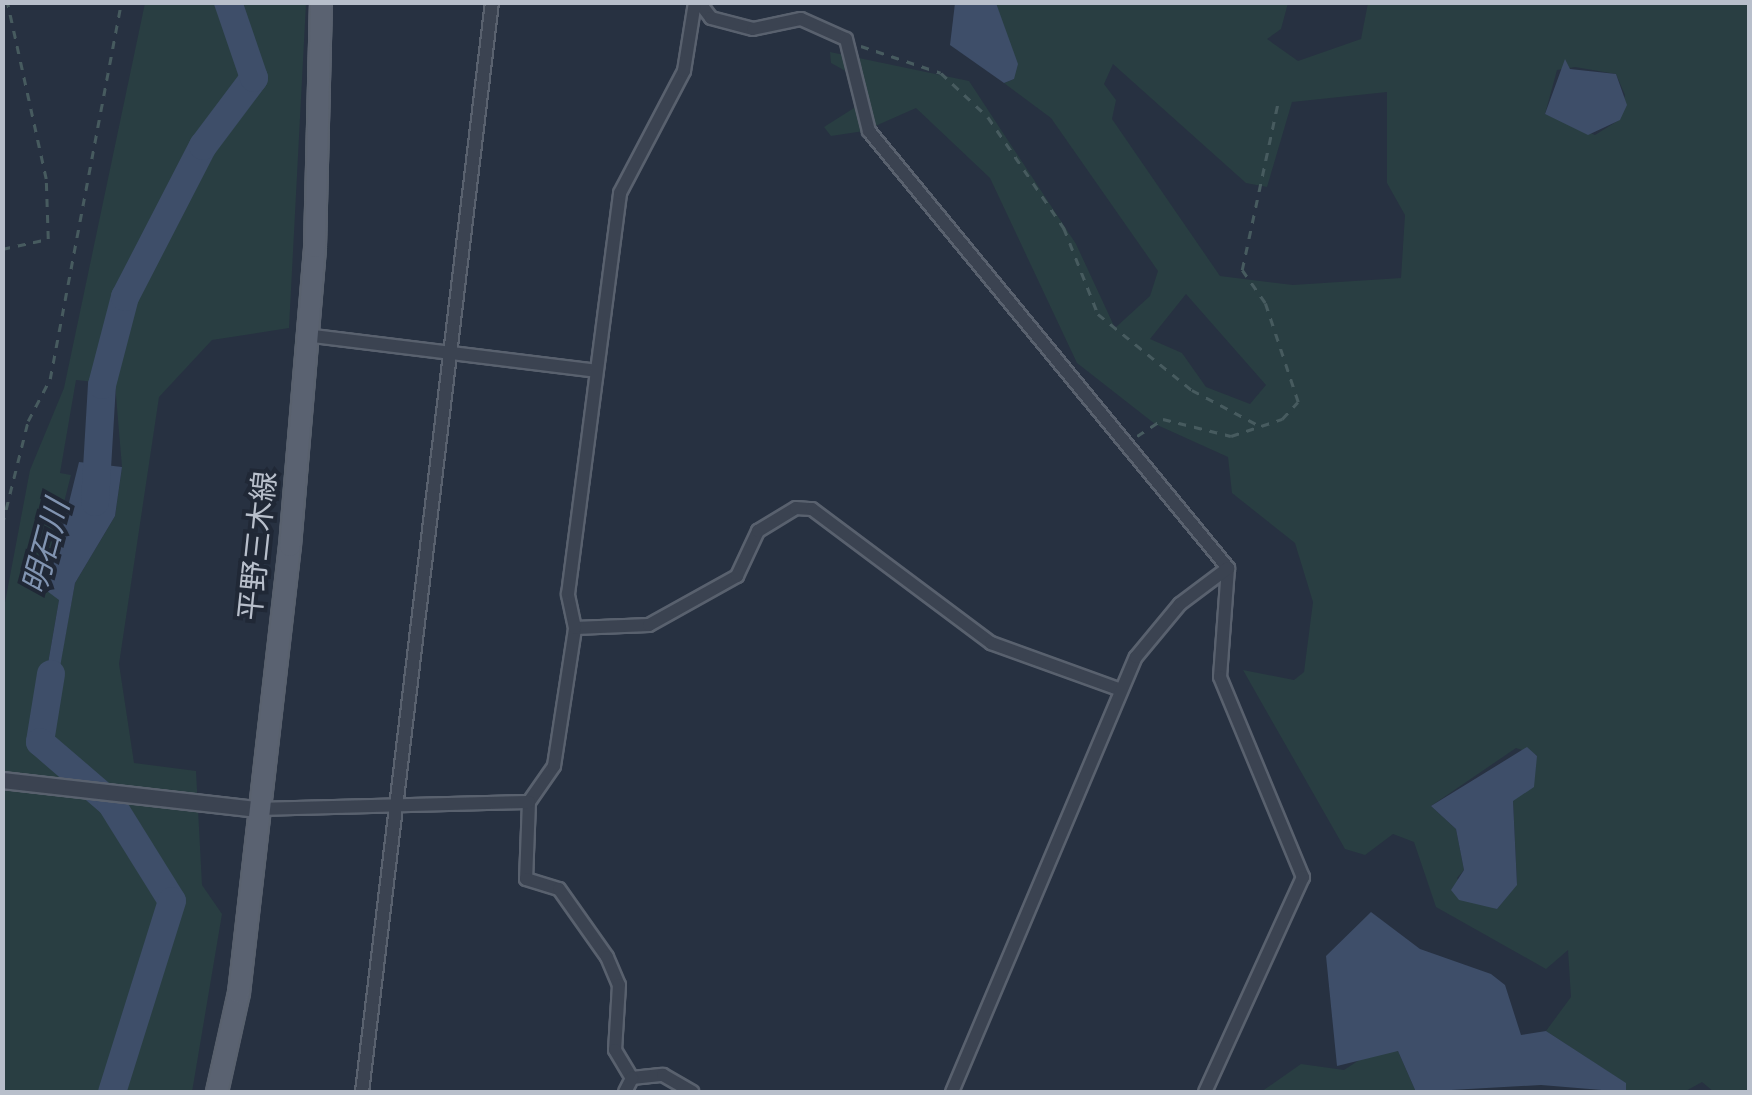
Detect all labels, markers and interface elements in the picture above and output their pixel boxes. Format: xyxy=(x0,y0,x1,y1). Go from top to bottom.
street label: 平野三木線 xyxy=(232,470,284,622)
water label: 明石川 xyxy=(15,496,77,598)

